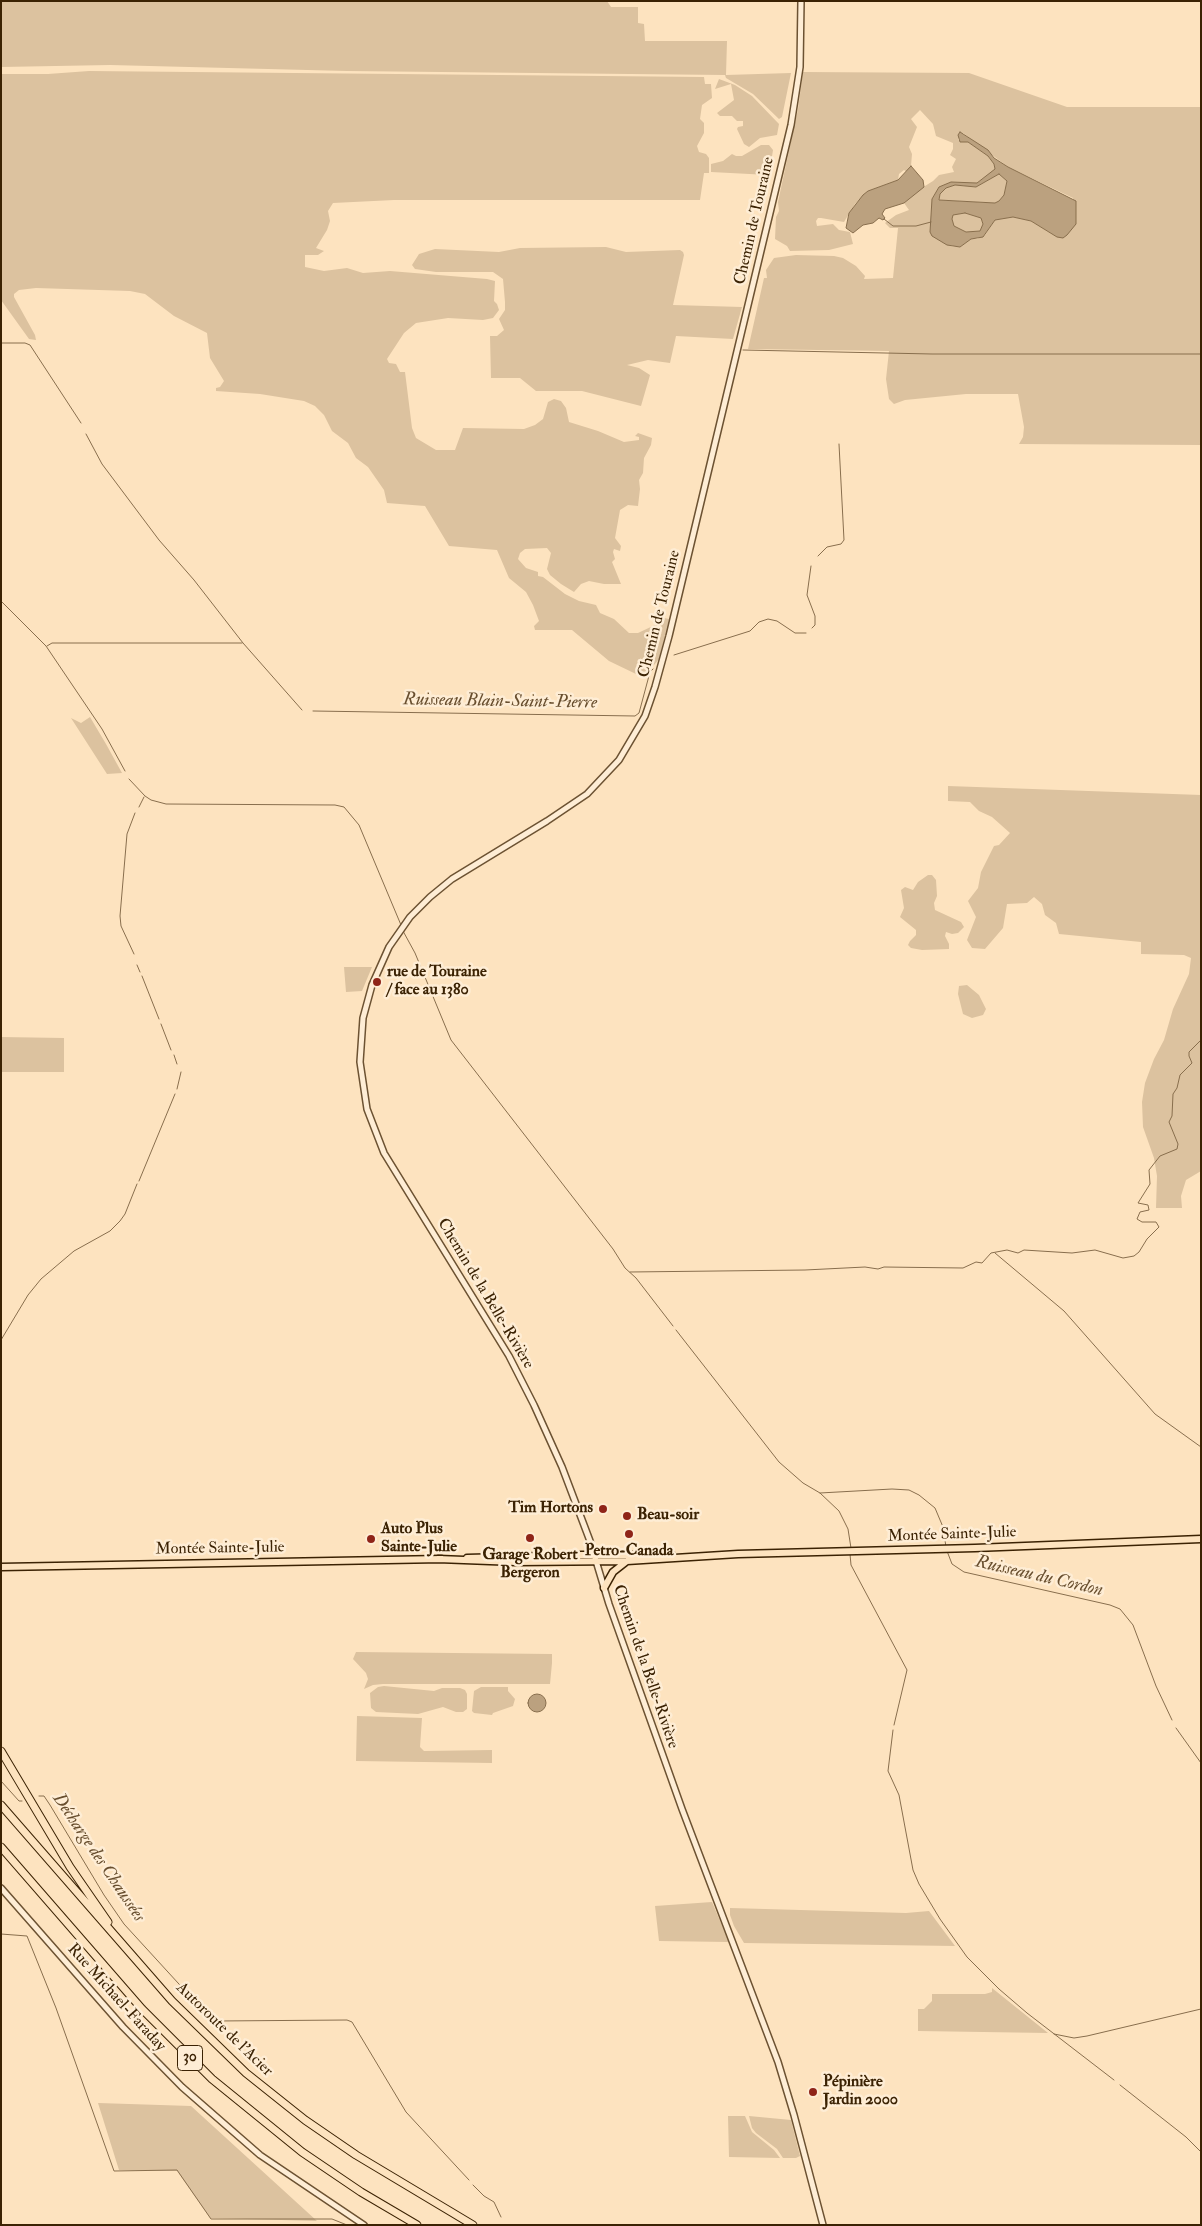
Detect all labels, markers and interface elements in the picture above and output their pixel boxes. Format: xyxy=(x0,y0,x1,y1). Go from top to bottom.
street label: Chemin de Touraine xyxy=(731,155,779,287)
street label: Chemin de Touraine xyxy=(635,548,685,680)
water label: Ruisseau Blain-Saint-Pierre xyxy=(403,690,597,714)
place label: rue de Touraine / face au 1380 xyxy=(387,963,487,1001)
marker: rue de Touraine / face au 1380 xyxy=(371,976,383,988)
street label: Chemin de la Belle-Rivière xyxy=(433,1215,537,1373)
place label: Tim Hortons xyxy=(508,1499,593,1519)
marker: Tim Hortons xyxy=(597,1503,609,1515)
place label: Beau-soir xyxy=(637,1506,699,1526)
marker: Beau-soir xyxy=(621,1510,633,1522)
place label: Auto Plus Sainte-Julie xyxy=(381,1520,457,1558)
street label: Montée Sainte-Julie xyxy=(887,1523,1017,1547)
marker: Petro-Canada xyxy=(623,1528,635,1540)
marker: Garage Robert Bergeron xyxy=(524,1532,536,1544)
marker: Auto Plus Sainte-Julie xyxy=(365,1533,377,1545)
street label: Montée Sainte-Julie xyxy=(155,1538,285,1560)
place label: Petro-Canada xyxy=(585,1542,673,1562)
place label: Garage Robert Bergeron xyxy=(482,1546,578,1584)
water label: Ruisseau du Cordon xyxy=(973,1552,1105,1602)
street label: Chemin de la Belle-Rivière xyxy=(608,1583,682,1751)
water label: Décharge des Chaussées xyxy=(47,1790,149,1926)
street label: Rue Michael-Faraday xyxy=(63,1940,169,2056)
street label: Autoroute de l'Acier xyxy=(172,1979,276,2081)
road number: 30 xyxy=(178,2046,202,2070)
place label: Pépinière Jardin 2000 xyxy=(823,2073,898,2111)
marker: Pépinière Jardin 2000 xyxy=(807,2086,819,2098)

